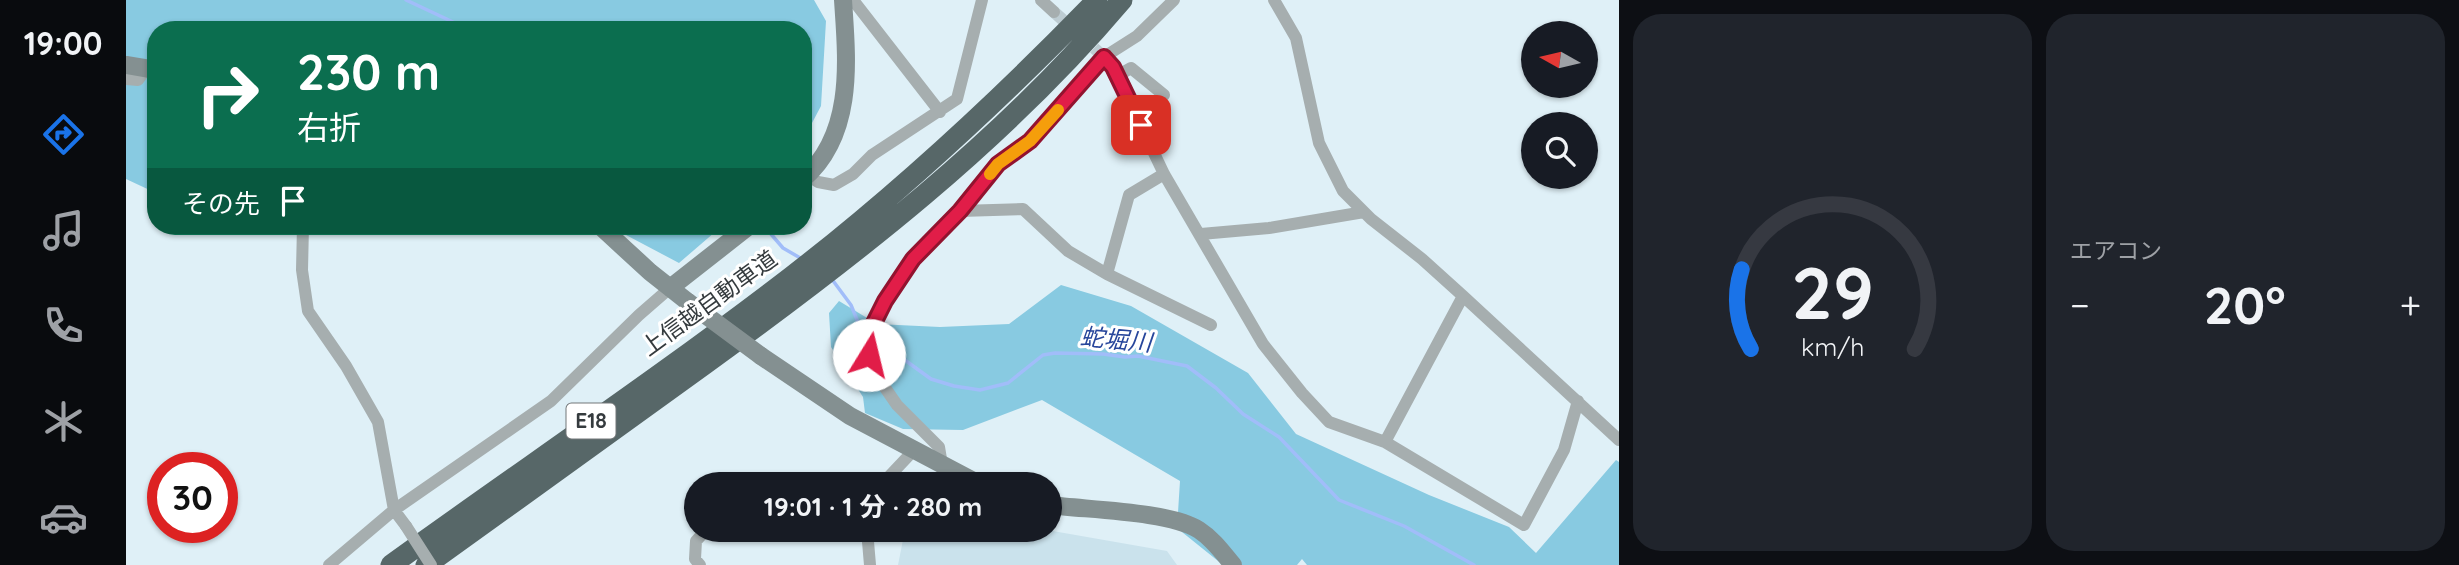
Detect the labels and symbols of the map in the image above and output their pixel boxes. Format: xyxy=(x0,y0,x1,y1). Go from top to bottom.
north arrow xyxy=(1521,21,1598,98)
pin xyxy=(1111,95,1171,155)
street label: 上信越自動車道 xyxy=(635,244,782,362)
position arrow xyxy=(832,318,906,392)
water label: 蛇堀川 xyxy=(1079,321,1156,357)
road number: E18 xyxy=(566,404,616,438)
speed limit sign: 30 xyxy=(147,452,238,543)

